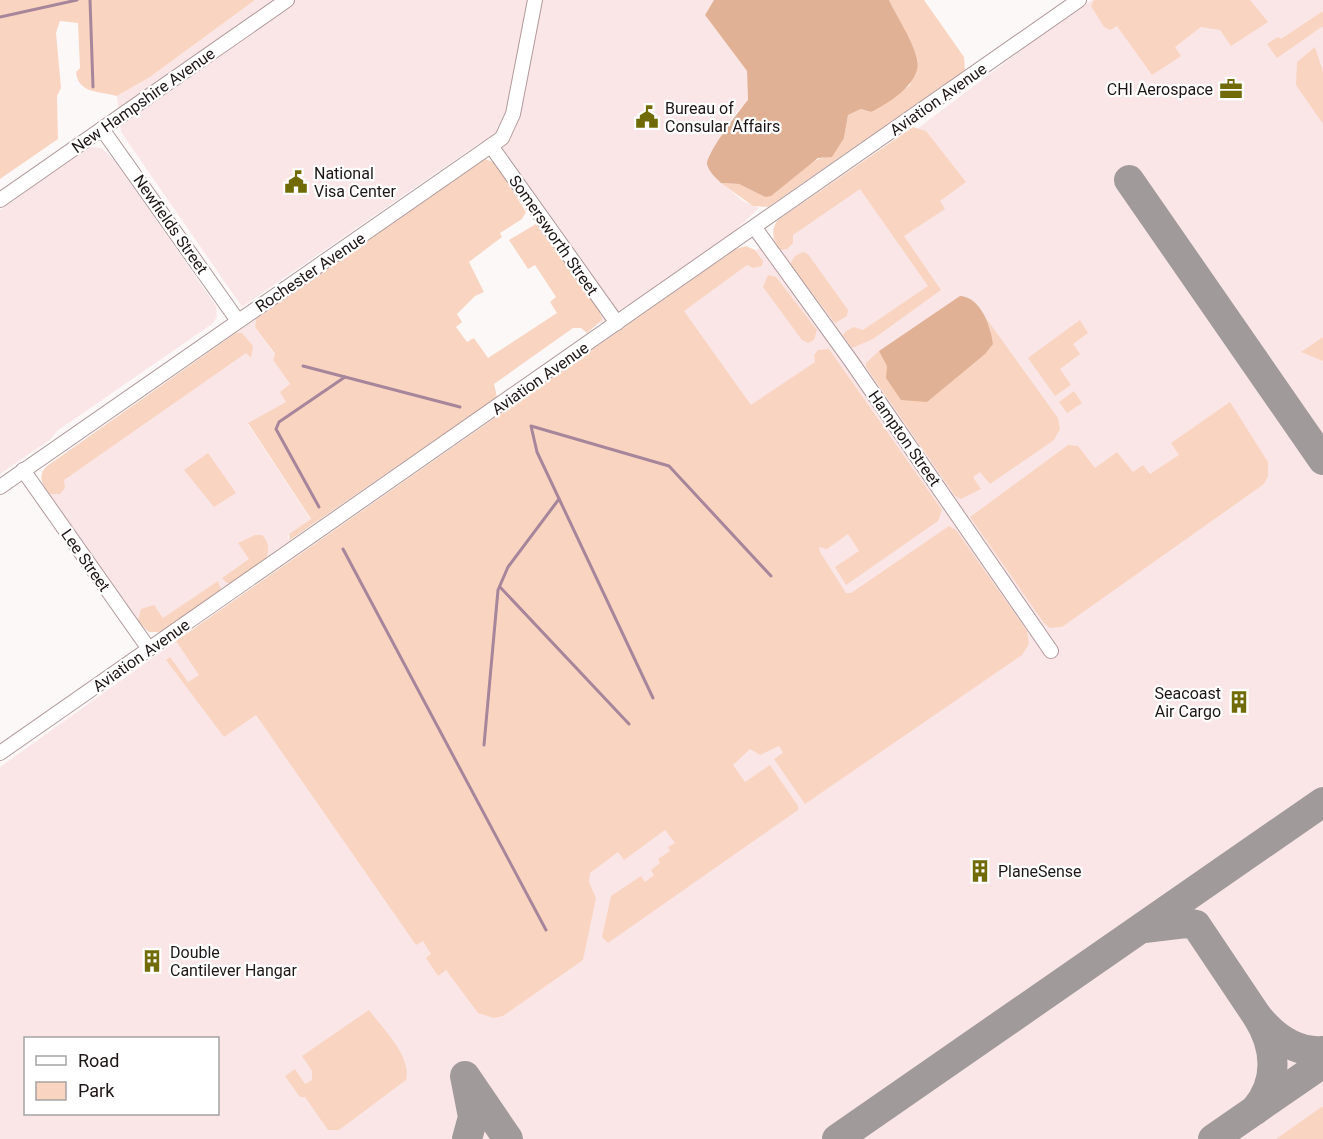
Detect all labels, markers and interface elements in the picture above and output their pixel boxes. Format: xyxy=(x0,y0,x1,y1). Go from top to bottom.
street label: New Hampshire Avenue xyxy=(68,44,218,157)
street label: Aviation Avenue xyxy=(886,59,990,140)
office icon: CHI Aerospace xyxy=(1218,76,1244,102)
place label: CHI Aerospace xyxy=(1107,80,1213,99)
place label: Bureau of Consular Affairs xyxy=(665,99,780,136)
public building icon: Bureau of Consular Affairs xyxy=(634,104,660,130)
place label: National Visa Center xyxy=(314,164,396,201)
public building icon: National Visa Center xyxy=(283,169,309,195)
street label: Newfields Street xyxy=(129,171,212,278)
street label: Somersworth Street xyxy=(505,172,602,299)
street label: Rochester Avenue xyxy=(252,229,369,316)
street label: Aviation Avenue xyxy=(488,338,592,419)
street label: Hampton Street xyxy=(865,387,945,490)
street label: Lee Street xyxy=(57,525,114,595)
street label: Aviation Avenue xyxy=(89,615,193,696)
place label: Seacoast Air Cargo xyxy=(1155,684,1221,721)
building icon: Seacoast Air Cargo xyxy=(1226,689,1252,715)
building icon: PlaneSense xyxy=(967,858,993,884)
place label: PlaneSense xyxy=(998,862,1082,881)
place label: Double Cantilever Hangar xyxy=(170,943,298,980)
building icon: Double Cantilever Hangar xyxy=(139,948,165,974)
legend xyxy=(24,1037,219,1115)
text: Road xyxy=(78,1050,119,1071)
text: Park xyxy=(78,1080,115,1101)

